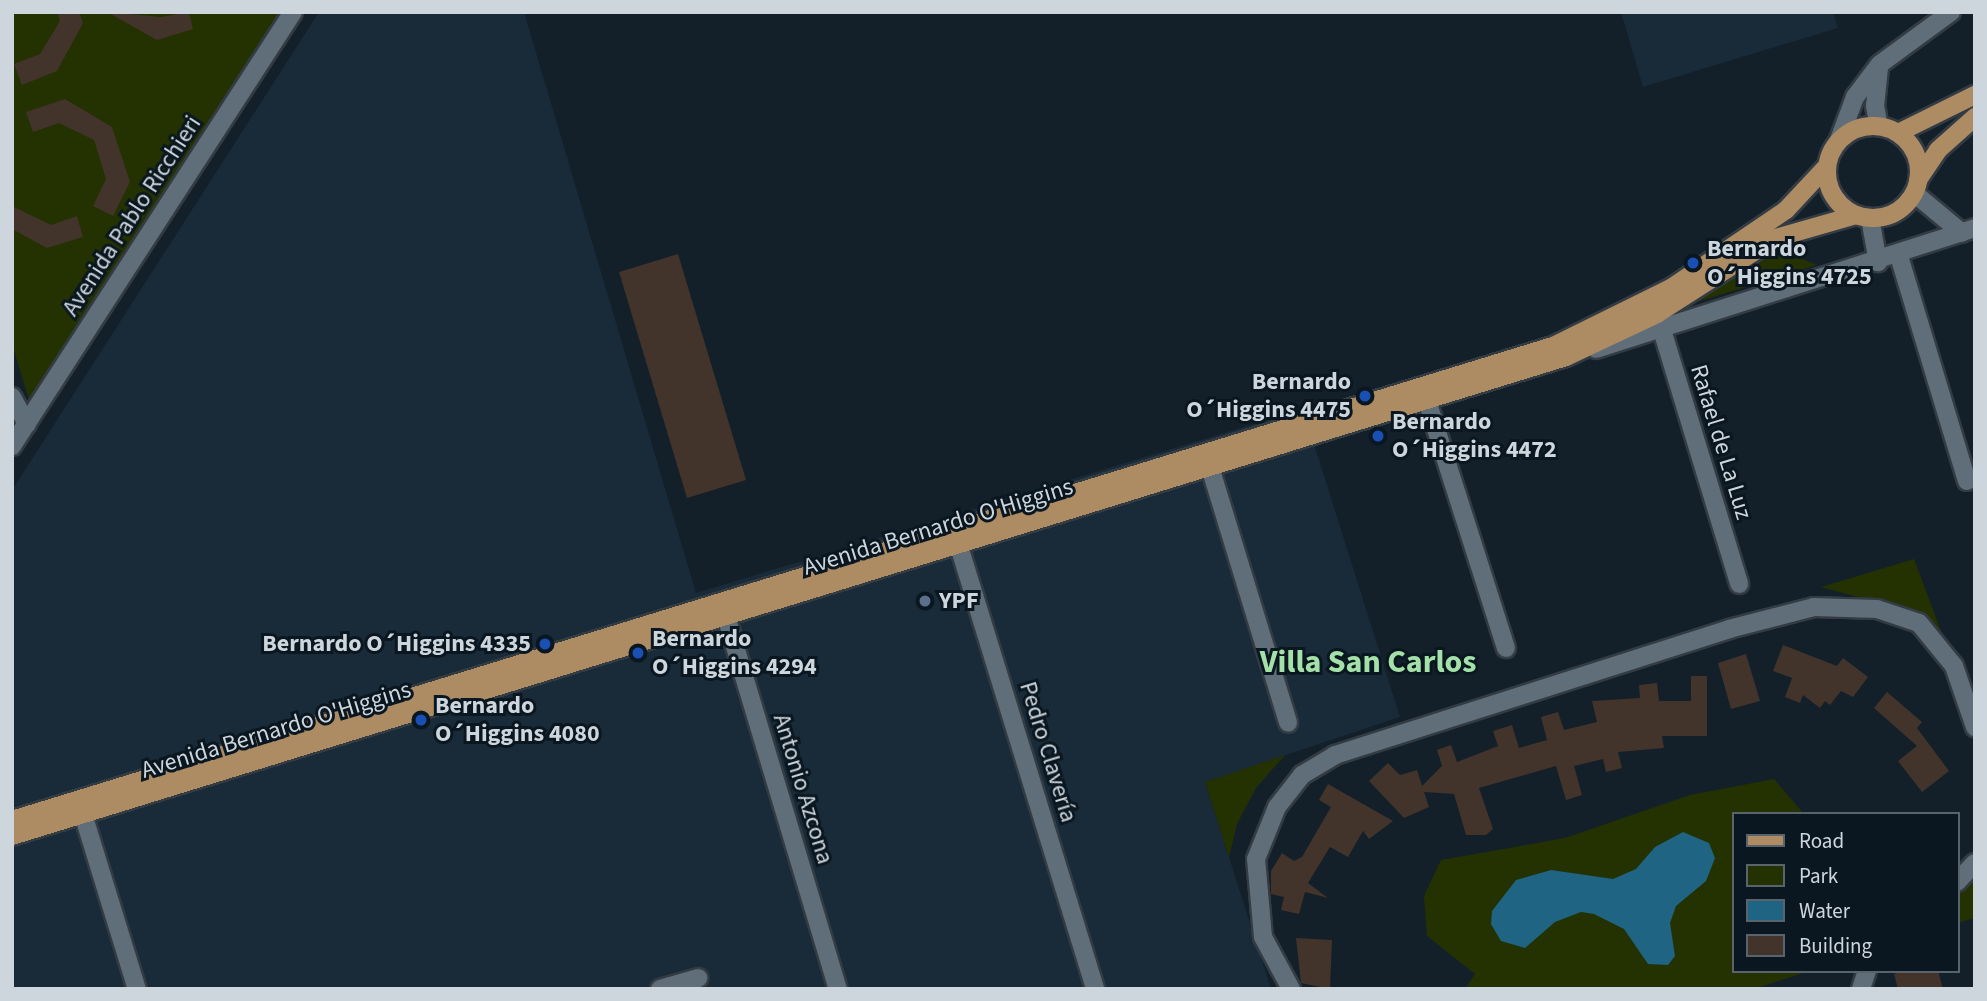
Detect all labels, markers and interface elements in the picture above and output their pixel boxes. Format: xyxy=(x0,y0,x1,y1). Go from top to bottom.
street label: Avenida Pablo Ricchieri xyxy=(56,110,208,322)
place label: Bernardo O´Higgins 4725 xyxy=(1707,235,1872,291)
marker: Bernardo O´Higgins 4725 xyxy=(1685,255,1701,271)
street label: Rafael de La Luz xyxy=(1684,361,1758,523)
place label: Bernardo O´Higgins 4475 xyxy=(1186,368,1351,424)
marker: Bernardo O´Higgins 4475 xyxy=(1357,388,1373,404)
place label: Bernardo O´Higgins 4472 xyxy=(1392,408,1557,464)
marker: Bernardo O´Higgins 4472 xyxy=(1370,428,1386,444)
street label: Avenida Bernardo O'Higgins xyxy=(800,472,1076,582)
place label: YPF xyxy=(939,587,978,615)
marker: YPF xyxy=(917,593,933,609)
place label: Bernardo O´Higgins 4294 xyxy=(652,625,817,681)
place label: Bernardo O´Higgins 4335 xyxy=(262,630,531,658)
marker: Bernardo O´Higgins 4335 xyxy=(537,636,553,652)
district label: Villa San Carlos xyxy=(1260,643,1476,681)
marker: Bernardo O´Higgins 4294 xyxy=(630,645,646,661)
street label: Avenida Bernardo O'Higgins xyxy=(138,675,414,785)
street label: Pedro Clavería xyxy=(1013,678,1083,826)
place label: Bernardo O´Higgins 4080 xyxy=(435,692,600,748)
street label: Antonio Azcona xyxy=(767,710,839,868)
marker: Bernardo O´Higgins 4080 xyxy=(413,712,429,728)
legend xyxy=(1731,812,1959,973)
text: Road xyxy=(1799,826,1844,856)
text: Park xyxy=(1799,861,1838,891)
text: Water xyxy=(1799,896,1850,926)
text: Building xyxy=(1799,931,1872,961)

